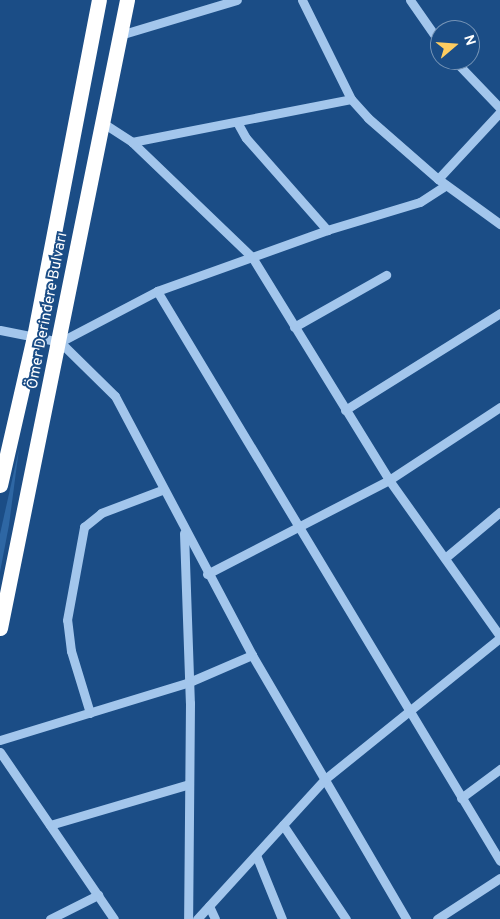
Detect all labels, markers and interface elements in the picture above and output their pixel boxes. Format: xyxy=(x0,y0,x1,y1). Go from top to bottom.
north arrow xyxy=(430,20,480,70)
text: N xyxy=(459,33,478,48)
street label: Ömer Derindere Bulvarı xyxy=(24,231,72,391)

